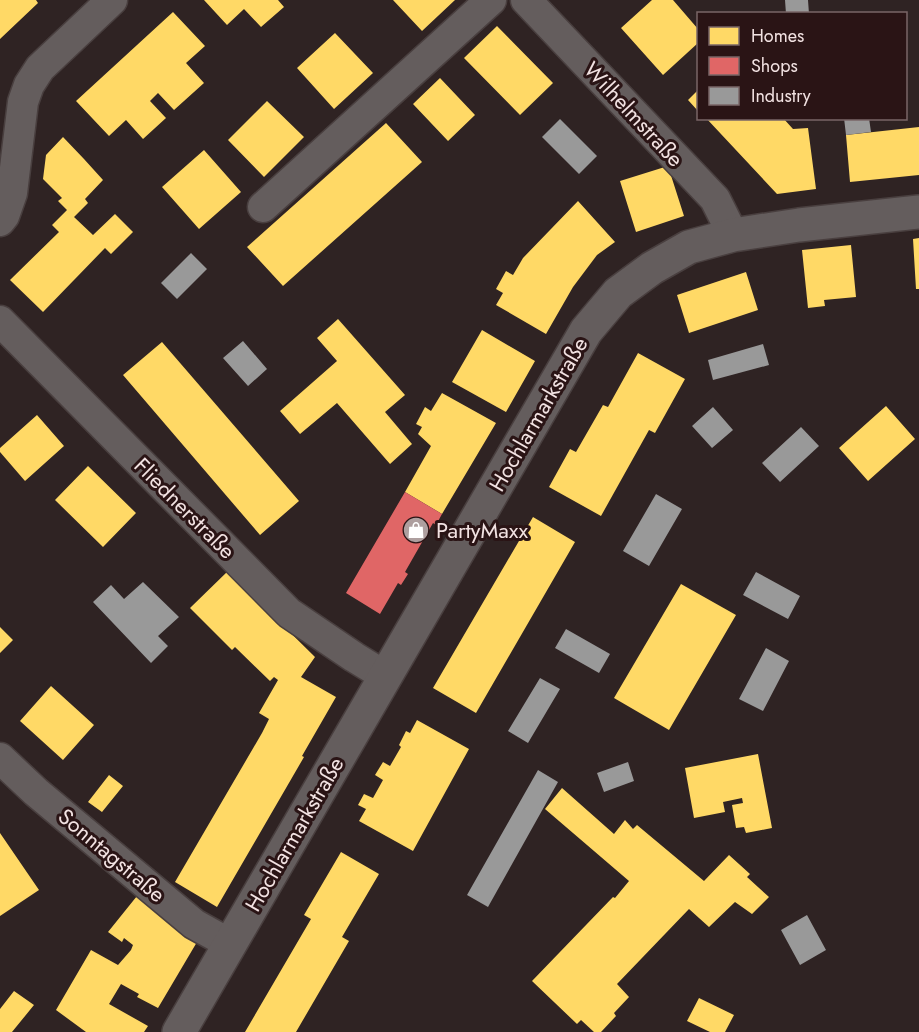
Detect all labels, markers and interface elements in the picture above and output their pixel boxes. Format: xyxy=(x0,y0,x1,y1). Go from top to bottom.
legend xyxy=(697,12,907,120)
text: Homes xyxy=(751,23,804,49)
text: Shops xyxy=(751,53,798,79)
street label: Wilhelmstraße xyxy=(577,54,691,174)
text: Industry xyxy=(751,83,811,109)
street label: Hochlarmarkstraße xyxy=(481,331,595,497)
street label: Fliednerstraße xyxy=(127,450,243,566)
place label: PartyMaxx xyxy=(436,514,529,546)
shop icon: PartyMaxx xyxy=(401,515,431,545)
street label: Hochlarmarkstraße xyxy=(237,751,351,917)
street label: Sonntagstraße xyxy=(51,800,173,910)

